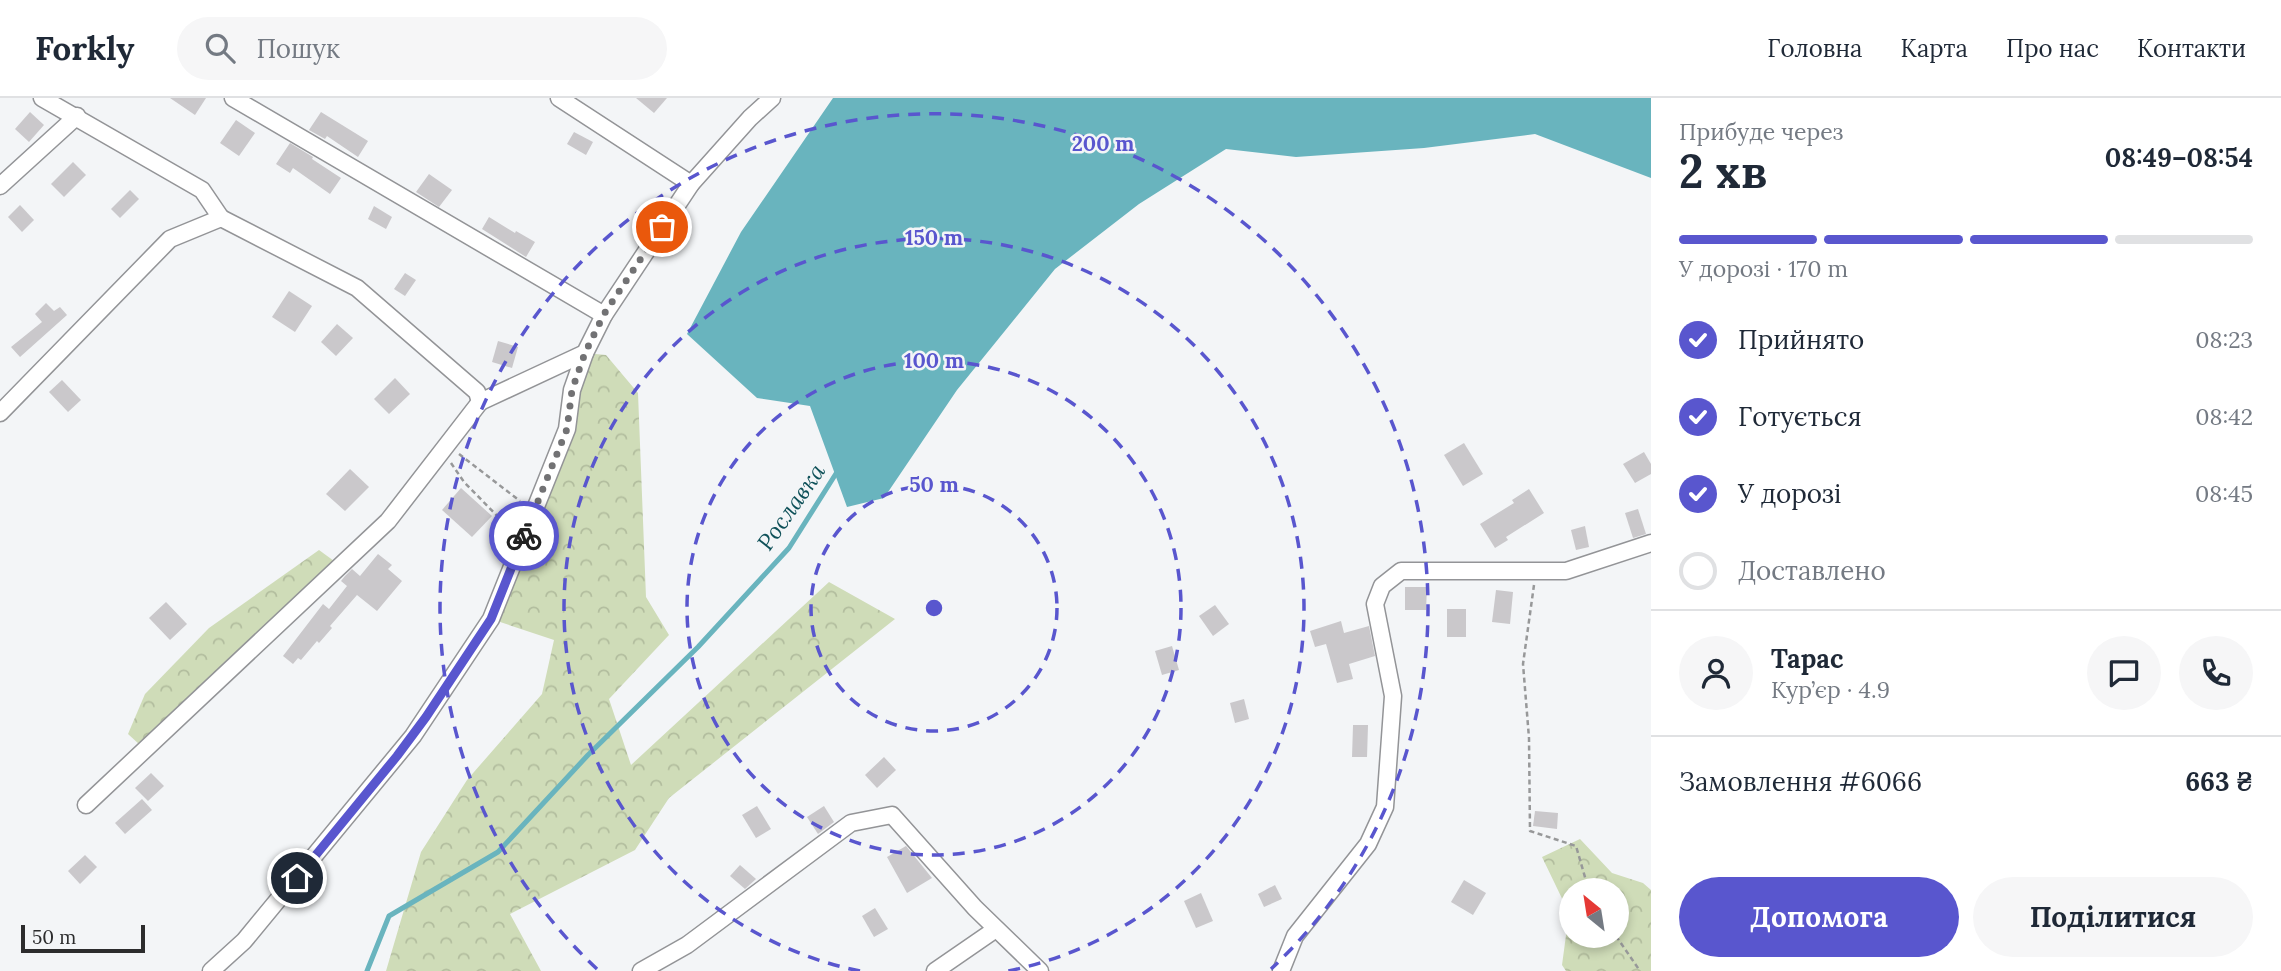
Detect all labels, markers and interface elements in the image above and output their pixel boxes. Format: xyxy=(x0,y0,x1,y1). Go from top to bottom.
search box xyxy=(177,17,667,80)
text: Forkly xyxy=(35,27,135,69)
icon: search xyxy=(201,29,239,67)
text: Пошук xyxy=(257,32,340,65)
text: Головна xyxy=(1767,33,1863,64)
text: Карта xyxy=(1901,33,1968,64)
text: Про нас xyxy=(2006,33,2099,64)
text: Контакти xyxy=(2137,33,2246,64)
text: Прибуде через xyxy=(1679,117,1843,146)
text: 200 m xyxy=(1072,130,1134,157)
text: 08:49–08:54 xyxy=(2105,141,2253,174)
text: 2 хв xyxy=(1679,142,1767,201)
pin xyxy=(632,197,692,257)
icon: bag xyxy=(643,208,681,246)
text: 150 m xyxy=(905,224,963,251)
text: У дорозі · 170 m xyxy=(1679,254,1848,283)
icon: check xyxy=(1679,321,1717,359)
text: Прийнято xyxy=(1738,323,1864,356)
text: 08:23 xyxy=(2195,325,2253,354)
text: 100 m xyxy=(904,347,964,374)
icon: check xyxy=(1679,398,1717,436)
text: Готується xyxy=(1738,400,1862,433)
text: 08:42 xyxy=(2195,402,2253,431)
water label: Рославка xyxy=(750,457,831,556)
text: 50 m xyxy=(909,471,959,498)
icon: check xyxy=(1679,475,1717,513)
text: У дорозі xyxy=(1738,477,1841,510)
text: 08:45 xyxy=(2195,479,2253,508)
courier xyxy=(489,501,559,571)
icon: bike xyxy=(505,517,543,555)
text: Доставлено xyxy=(1738,554,1886,587)
centre of rings xyxy=(922,596,946,620)
button: person xyxy=(1679,636,1753,710)
button: chat xyxy=(2087,636,2161,710)
button: phone xyxy=(2179,636,2253,710)
text: Тарас xyxy=(1771,642,1843,675)
text: Кур’єр · 4.9 xyxy=(1771,675,1890,704)
text: Замовлення #6066 xyxy=(1679,765,1922,798)
text: 663 ₴ xyxy=(2185,765,2253,798)
pin xyxy=(267,848,327,908)
icon: home xyxy=(278,859,316,897)
button: Допомога xyxy=(1679,877,1959,957)
button: Поділитися xyxy=(1973,877,2253,957)
north arrow xyxy=(1559,878,1629,948)
map controls xyxy=(1559,878,1629,948)
scale bar xyxy=(21,922,145,954)
text: 50 m xyxy=(32,925,76,949)

